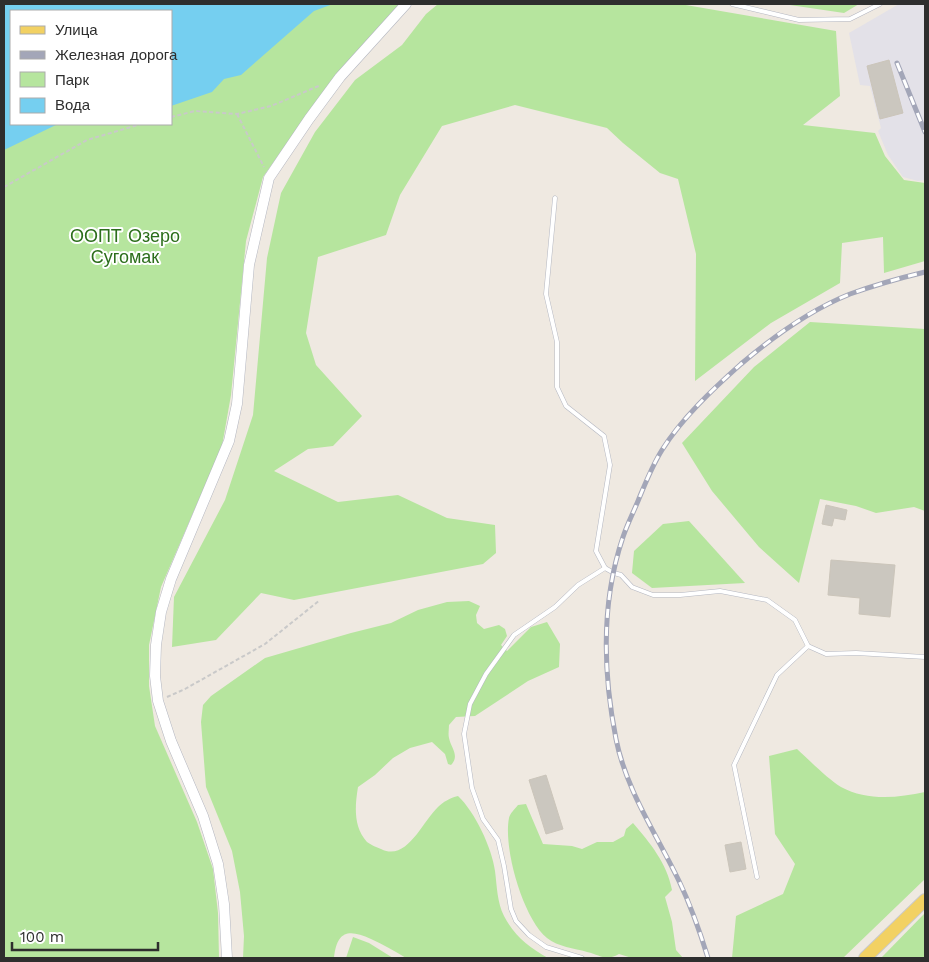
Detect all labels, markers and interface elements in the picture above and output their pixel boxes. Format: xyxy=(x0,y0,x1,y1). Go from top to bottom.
legend xyxy=(10,10,172,125)
text: Улица xyxy=(55,21,98,39)
text: Железная дорога xyxy=(55,46,178,64)
text: Парк xyxy=(55,71,89,89)
text: Вода xyxy=(55,96,91,114)
park label: ООПТ Озеро Сугомак xyxy=(70,225,180,267)
scale bar xyxy=(12,920,159,952)
text: 100 m xyxy=(20,928,64,946)

